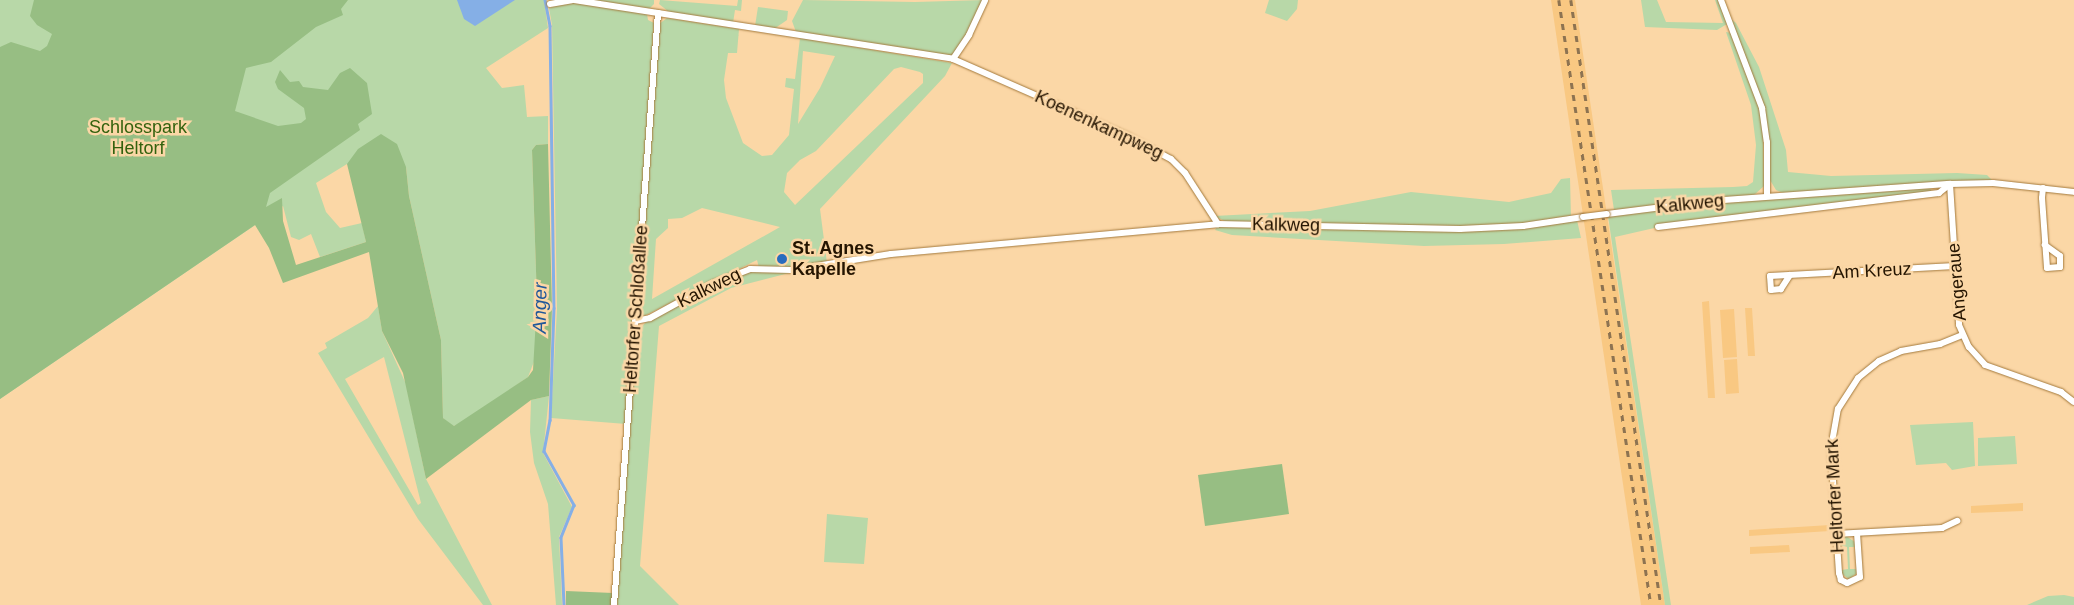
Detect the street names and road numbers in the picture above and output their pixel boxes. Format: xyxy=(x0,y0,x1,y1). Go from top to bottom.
street label: Koenenkampweg xyxy=(1031,86,1167,164)
street label: Kalkweg xyxy=(1655,190,1725,218)
street label: Kalkweg xyxy=(1252,214,1320,236)
street label: Heltorfer Schloßallee xyxy=(619,224,653,394)
street label: Angeraue xyxy=(1943,242,1971,322)
street label: Am Kreuz xyxy=(1832,258,1912,284)
street label: Kalkweg xyxy=(674,263,744,313)
street label: Heltorfer Mark xyxy=(1821,439,1849,553)

